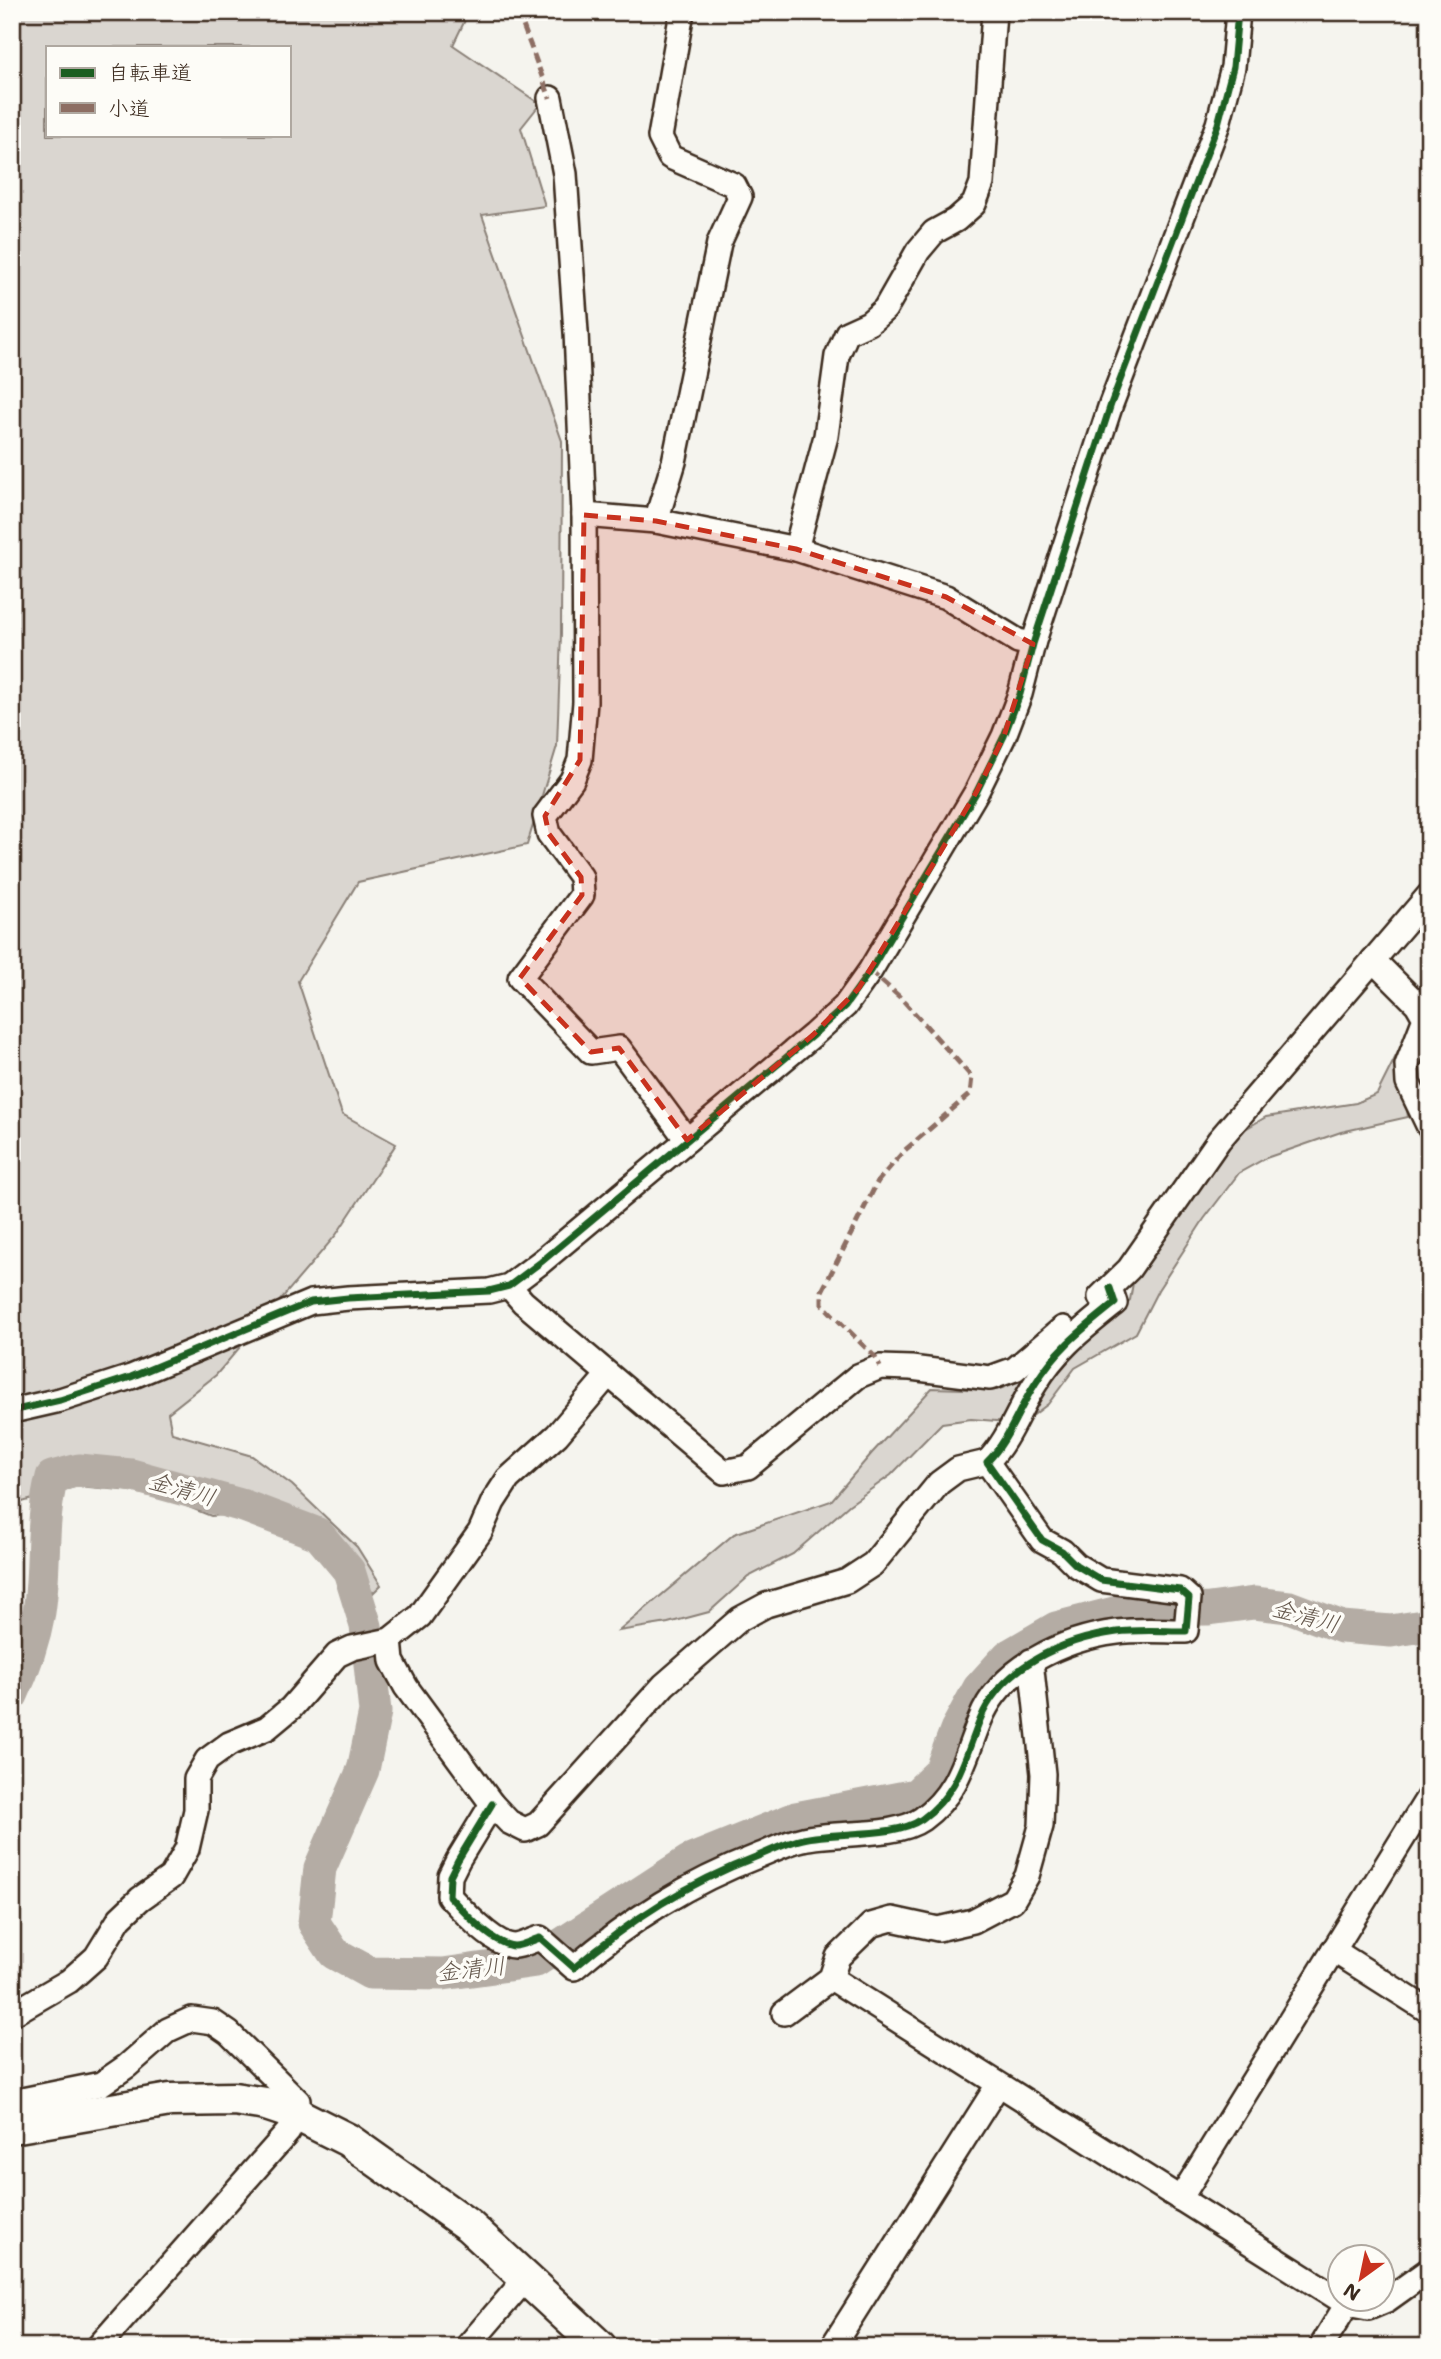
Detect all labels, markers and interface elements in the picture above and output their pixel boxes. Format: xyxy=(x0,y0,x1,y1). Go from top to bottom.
legend xyxy=(46,46,290,136)
text: 自転車道 xyxy=(108,59,192,87)
text: 小道 xyxy=(108,95,150,123)
water label: 金清川 xyxy=(145,1465,219,1513)
water label: 金清川 xyxy=(1269,1593,1343,1639)
water label: 金清川 xyxy=(435,1950,507,1988)
north arrow xyxy=(1326,2244,1396,2314)
text: N xyxy=(1339,2277,1365,2306)

